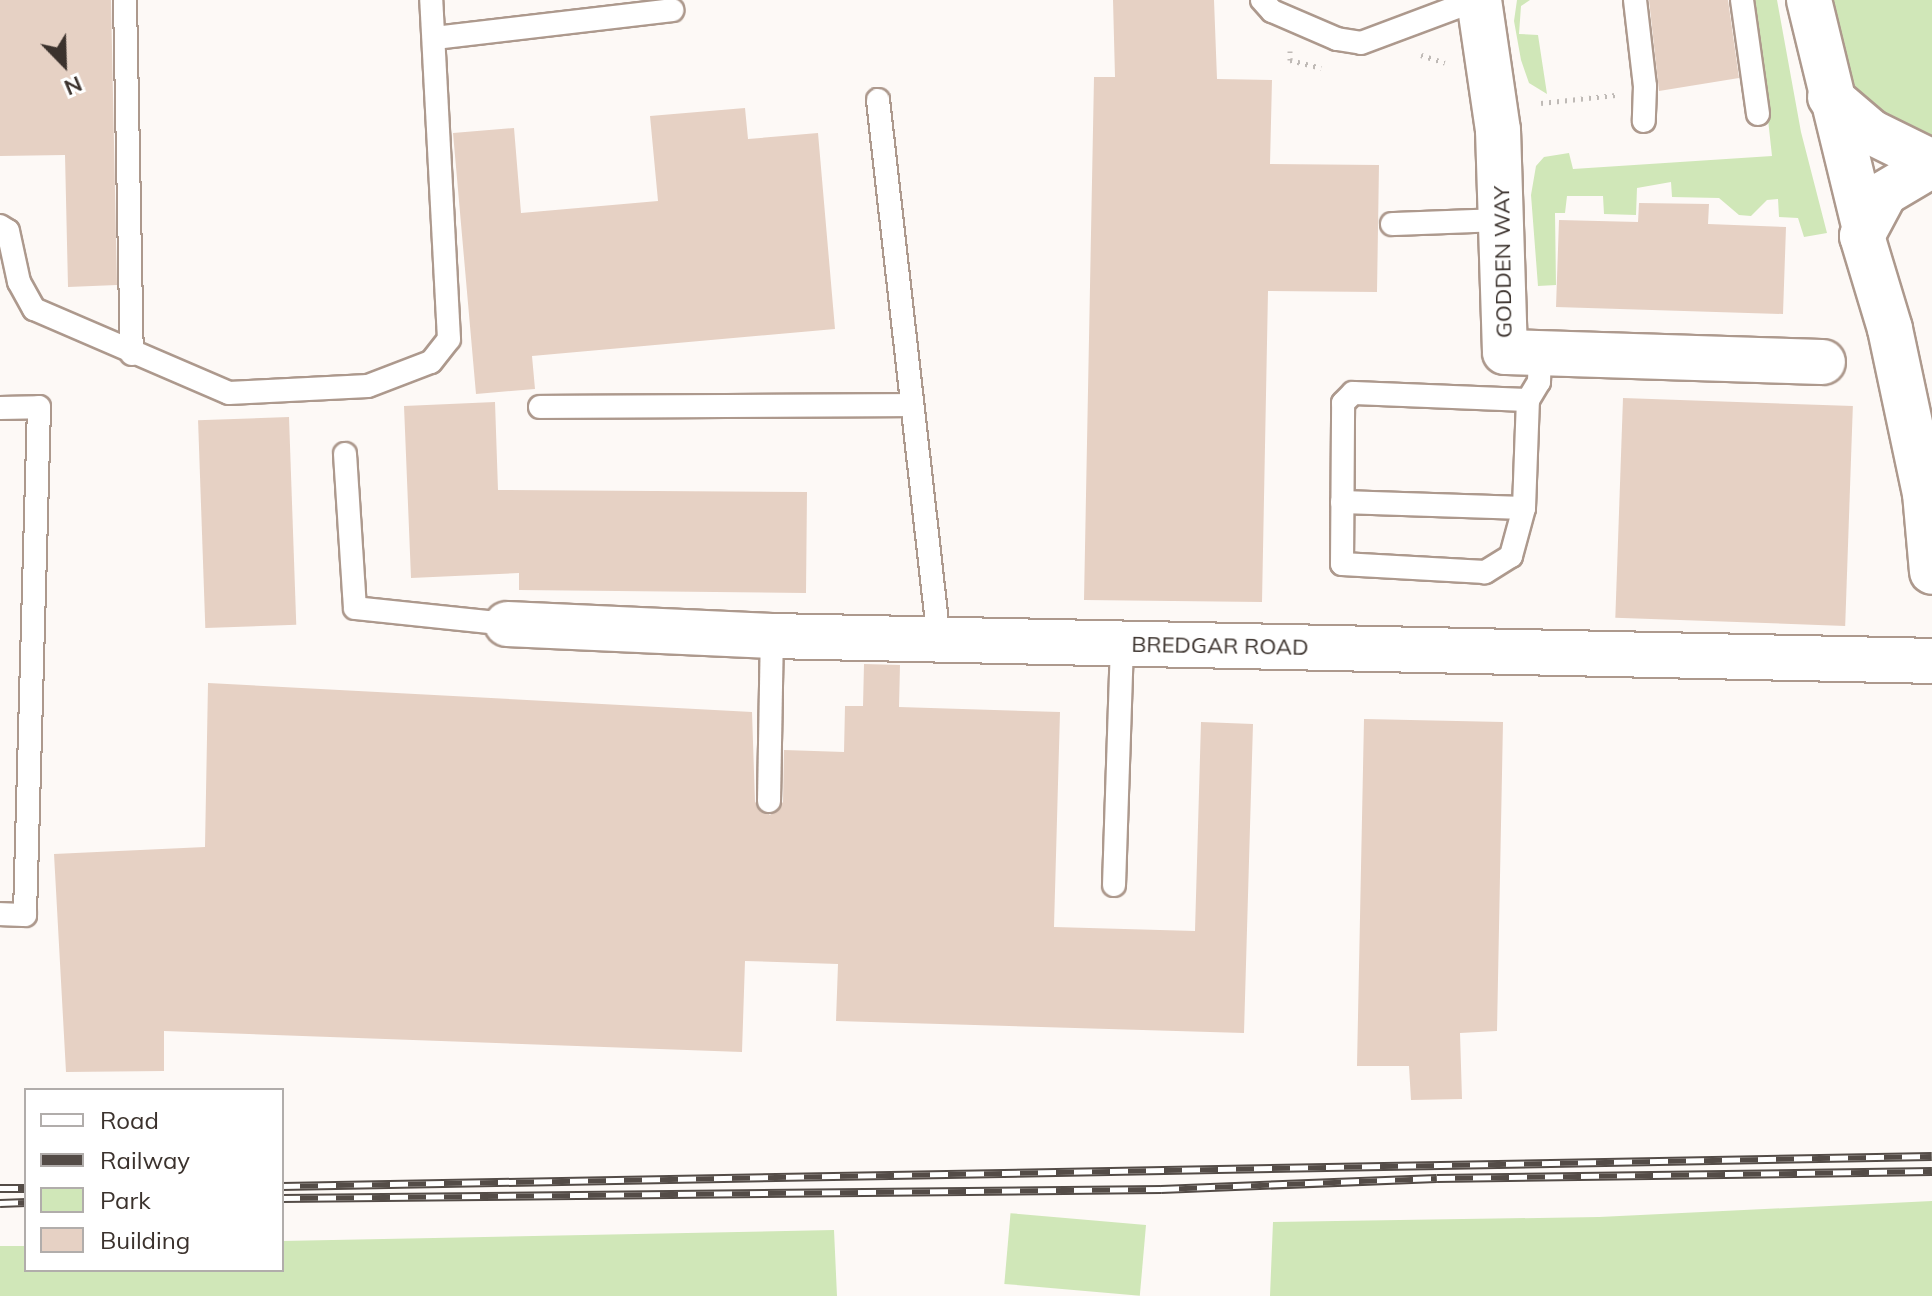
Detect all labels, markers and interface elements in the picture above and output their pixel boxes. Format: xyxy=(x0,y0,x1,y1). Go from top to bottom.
north arrow xyxy=(24,24,104,104)
text: N xyxy=(60,70,86,102)
street label: GODDEN WAY xyxy=(1488,186,1518,338)
street label: BREDGAR ROAD xyxy=(1131,631,1309,661)
legend xyxy=(24,1088,284,1272)
text: Road xyxy=(100,1105,159,1135)
text: Railway xyxy=(100,1145,190,1175)
text: Park xyxy=(100,1185,151,1215)
text: Building xyxy=(100,1225,190,1255)

